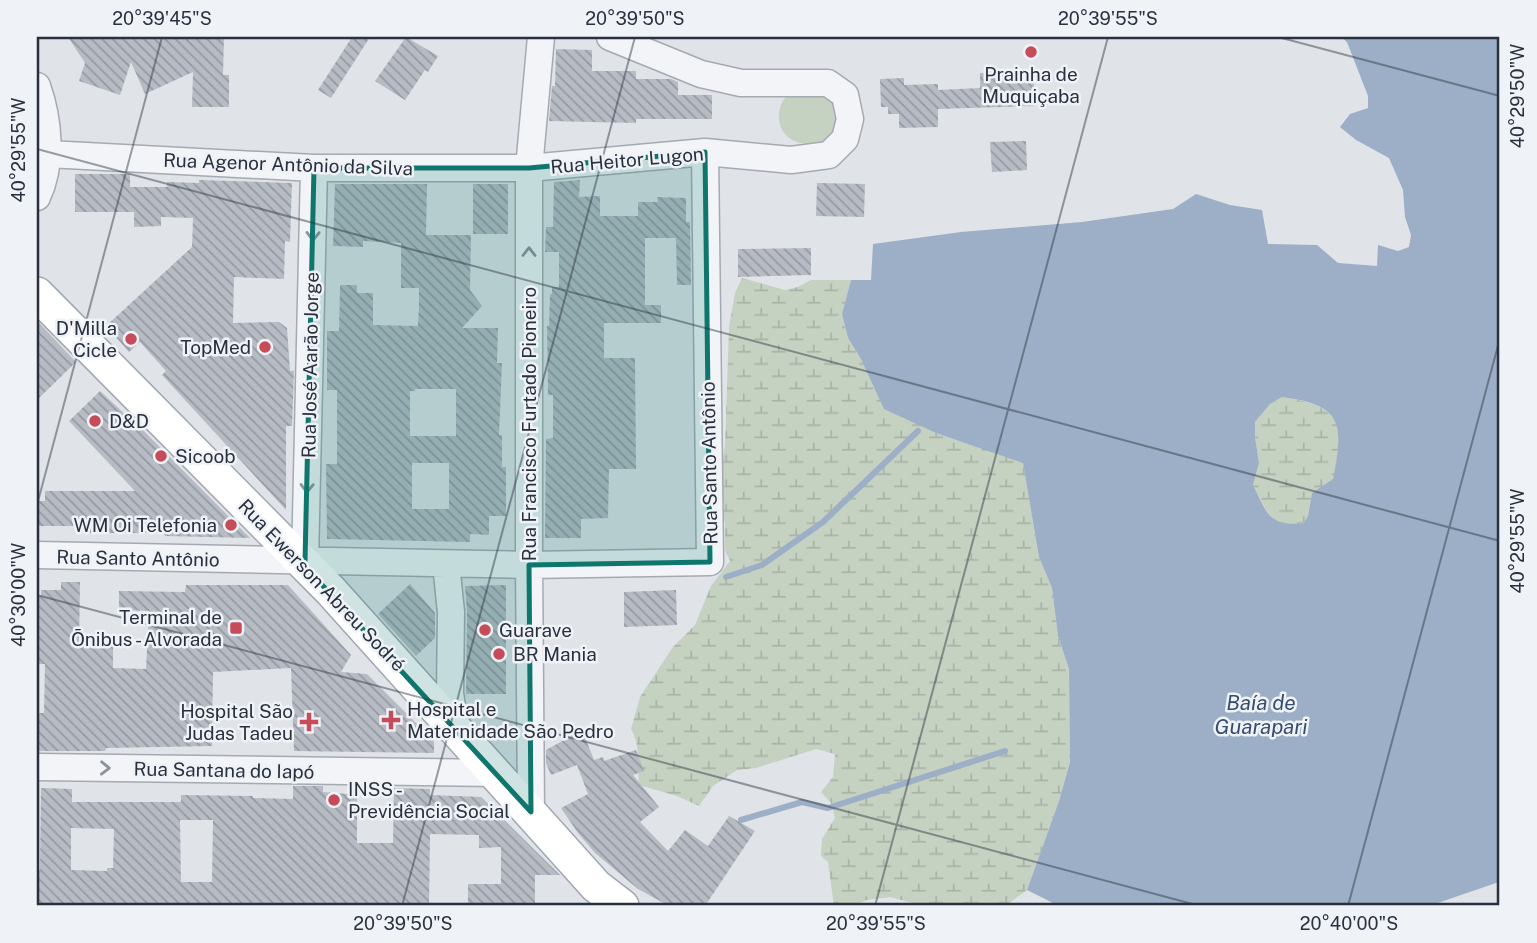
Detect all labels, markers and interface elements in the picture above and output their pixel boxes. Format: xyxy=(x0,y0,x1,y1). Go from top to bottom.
text: 20°39'45"S xyxy=(112,8,212,29)
text: 20°39'50"S xyxy=(585,8,685,29)
text: 20°39'55"S xyxy=(1058,8,1158,29)
marker: Prainha de Muquiçaba xyxy=(1023,44,1039,60)
text: 40°29'50"W xyxy=(1507,44,1528,148)
place label: Prainha de Muquiçaba xyxy=(982,63,1080,107)
text: 40°29'55"W xyxy=(8,98,29,202)
street label: Rua Heitor Lugon xyxy=(549,142,705,178)
street label: Rua Agenor Antônio da Silva xyxy=(163,149,413,179)
one-way arrow xyxy=(305,231,320,242)
one-way arrow xyxy=(521,246,537,257)
street label: Rua José Aarão Jorge xyxy=(297,272,323,458)
street label: Rua Francisco Furtado Pioneiro xyxy=(518,287,540,561)
place label: D'Milla Cicle xyxy=(56,317,117,361)
marker: D'Milla Cicle xyxy=(123,331,139,347)
place label: TopMed xyxy=(180,336,251,358)
marker: TopMed xyxy=(257,339,273,355)
street label: Rua Santo Antônio xyxy=(697,381,721,545)
place label: D&D xyxy=(109,410,149,432)
marker: D&D xyxy=(87,413,103,429)
place label: Sicoob xyxy=(175,445,236,467)
marker: Sicoob xyxy=(153,448,169,464)
one-way arrow xyxy=(299,483,314,494)
text: 40°29'55"W xyxy=(1507,489,1528,593)
street label: Rua Ewerson Abreu Sodré xyxy=(234,494,410,676)
place label: WM Oi Telefonia xyxy=(74,514,217,536)
marker: WM Oi Telefonia xyxy=(223,517,239,533)
text: 40°30'00"W xyxy=(8,543,29,647)
street label: Rua Santo Antônio xyxy=(56,546,220,570)
place label: Terminal de Õnibus - Alvorada xyxy=(71,606,222,650)
place label: Guarave xyxy=(499,619,572,641)
marker: Terminal de Õnibus - Alvorada xyxy=(228,620,244,636)
marker: Guarave xyxy=(477,622,493,638)
place label: BR Mania xyxy=(513,643,597,665)
marker: BR Mania xyxy=(491,646,507,662)
water label: Baía de Guarapari xyxy=(1215,690,1307,739)
place label: Hospital e Maternidade São Pedro xyxy=(407,698,614,742)
place label: Hospital São Judas Tadeu xyxy=(180,700,293,744)
marker: Hospital e Maternidade São Pedro xyxy=(381,710,401,730)
marker: Hospital São Judas Tadeu xyxy=(299,712,319,732)
street label: Rua Santana do Iapó xyxy=(133,757,315,783)
one-way arrow xyxy=(100,760,111,776)
place label: INSS - Previdência Social xyxy=(348,778,510,822)
marker: INSS - Previdência Social xyxy=(326,792,342,808)
text: 20°39'50"S xyxy=(353,913,453,934)
text: 20°39'55"S xyxy=(826,913,926,934)
text: 20°40'00"S xyxy=(1300,913,1398,934)

